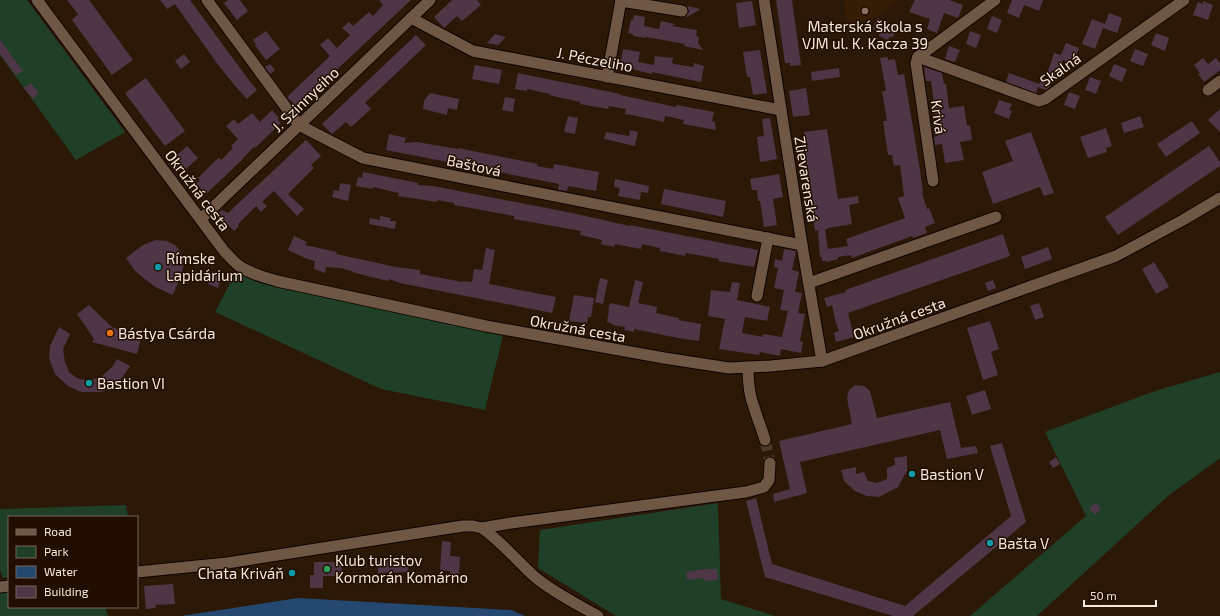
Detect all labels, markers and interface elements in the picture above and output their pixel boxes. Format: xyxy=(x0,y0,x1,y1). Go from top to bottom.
marker: Materská škola s VJM ul. K. Kacza 39 xyxy=(860,6,870,16)
place label: Materská škola s VJM ul. K. Kacza 39 xyxy=(802,17,928,52)
street label: J. Péczeliho xyxy=(555,43,635,75)
street label: Skalná xyxy=(1036,49,1084,89)
street label: J. Szinnyeiho xyxy=(268,63,342,135)
street label: Krivá xyxy=(928,99,950,135)
street label: Zlievarenská xyxy=(791,135,823,223)
street label: Okružná cesta xyxy=(162,146,234,234)
street label: Baštová xyxy=(445,150,503,180)
place label: Rímske Lapidárium xyxy=(166,249,243,284)
marker: Rímske Lapidárium xyxy=(153,262,163,272)
street label: Okružná cesta xyxy=(850,293,948,343)
street label: Okružná cesta xyxy=(529,311,627,345)
place label: Bástya Csárda xyxy=(118,324,215,342)
marker: Bástya Csárda xyxy=(105,328,115,338)
place label: Bastion VI xyxy=(97,374,165,392)
marker: Bastion VI xyxy=(84,378,94,388)
place label: Bastion V xyxy=(920,465,984,483)
marker: Bastion V xyxy=(907,469,917,479)
legend xyxy=(8,516,138,608)
text: Road xyxy=(44,524,72,538)
place label: Bašta V xyxy=(998,534,1049,552)
marker: Bašta V xyxy=(985,538,995,548)
text: Park xyxy=(44,544,69,558)
place label: Klub turistov Kormorán Komárno xyxy=(335,551,468,586)
text: Water xyxy=(44,564,78,578)
place label: Chata Kriváň xyxy=(198,564,284,582)
marker: Klub turistov Kormorán Komárno xyxy=(322,564,332,574)
marker: Chata Kriváň xyxy=(287,568,297,578)
scale bar xyxy=(1084,582,1156,608)
text: Building xyxy=(44,584,89,598)
text: 50 m xyxy=(1090,588,1117,602)

